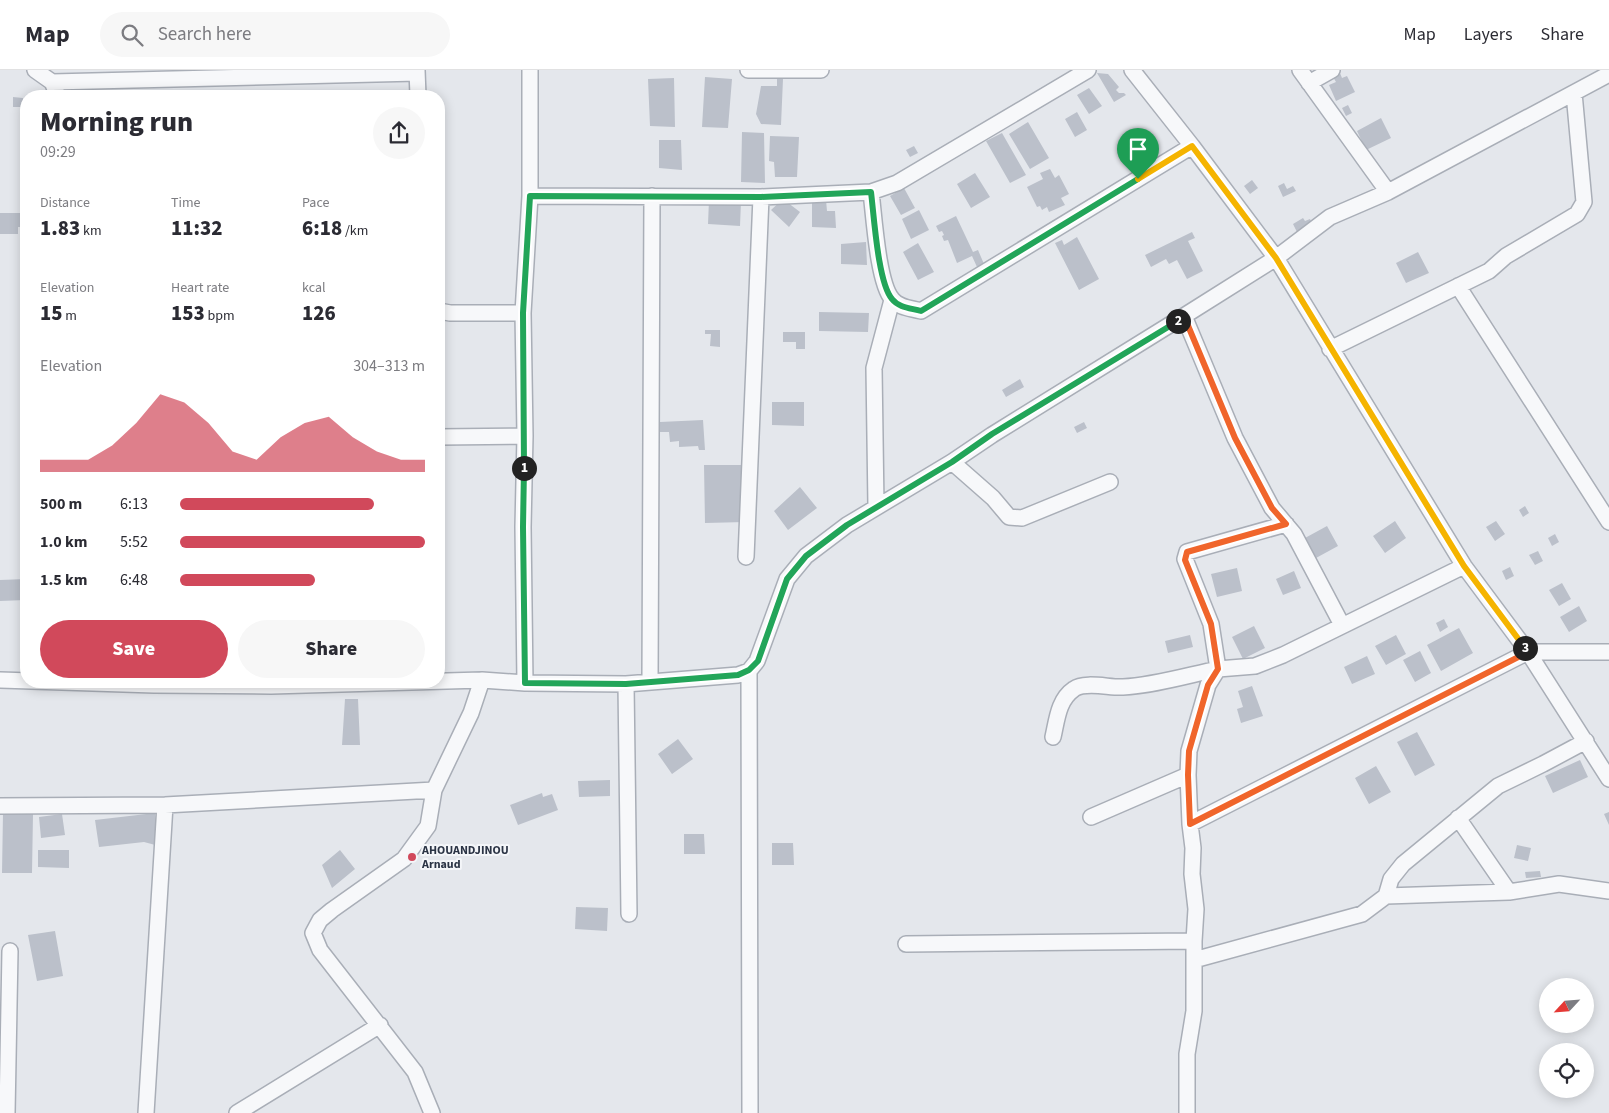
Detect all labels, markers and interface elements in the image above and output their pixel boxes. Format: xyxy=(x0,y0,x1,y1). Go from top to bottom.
search box xyxy=(100,12,450,57)
text: Map xyxy=(25,17,70,52)
icon: search xyxy=(118,21,146,49)
text: Search here xyxy=(158,21,251,48)
text: Map xyxy=(1404,22,1436,47)
text: Layers xyxy=(1464,22,1513,47)
text: Share xyxy=(1541,22,1584,47)
text: Morning run xyxy=(40,102,193,142)
button: share xyxy=(373,107,425,159)
pin xyxy=(1117,128,1159,179)
icon: arrive xyxy=(1124,135,1152,163)
text: 09:29 xyxy=(40,141,76,163)
text: Distance xyxy=(40,193,90,213)
text: Time xyxy=(171,193,201,213)
text: Pace xyxy=(302,193,329,213)
text: 1.83 xyxy=(40,213,80,243)
text: 11:32 xyxy=(171,213,222,243)
text: 6:18 xyxy=(302,213,342,243)
text: km xyxy=(80,221,102,241)
text: /km xyxy=(342,221,368,241)
text: Elevation xyxy=(40,278,95,298)
text: Heart rate xyxy=(171,278,229,298)
text: kcal xyxy=(302,278,326,298)
text: 15 xyxy=(40,298,62,328)
text: 153 xyxy=(171,298,205,328)
text: 126 xyxy=(302,298,336,328)
text: m xyxy=(62,306,77,326)
text: bpm xyxy=(205,306,235,326)
pin: 2 xyxy=(1166,308,1190,334)
text: 2 xyxy=(1175,311,1182,331)
text: Elevation xyxy=(40,355,102,377)
text: 304–313 m xyxy=(353,355,425,377)
pin: 1 xyxy=(512,456,536,480)
text: 1 xyxy=(521,458,528,478)
text: 500 m xyxy=(40,493,82,515)
text: 6:13 xyxy=(120,493,148,515)
text: 1.0 km xyxy=(40,531,87,553)
text: 5:52 xyxy=(120,531,148,553)
text: 1.5 km xyxy=(40,569,87,591)
text: 6:48 xyxy=(120,569,148,591)
button: Save xyxy=(40,620,228,678)
button: Share xyxy=(238,620,425,678)
pin: 3 xyxy=(1512,636,1538,660)
text: 3 xyxy=(1522,638,1529,658)
place label: AHOUANDJINOU Arnaud xyxy=(421,842,509,873)
marker: AHOUANDJINOU Arnaud xyxy=(406,851,418,863)
north arrow xyxy=(1539,978,1594,1032)
map controls xyxy=(1539,978,1594,1098)
button: locate xyxy=(1539,1043,1594,1098)

